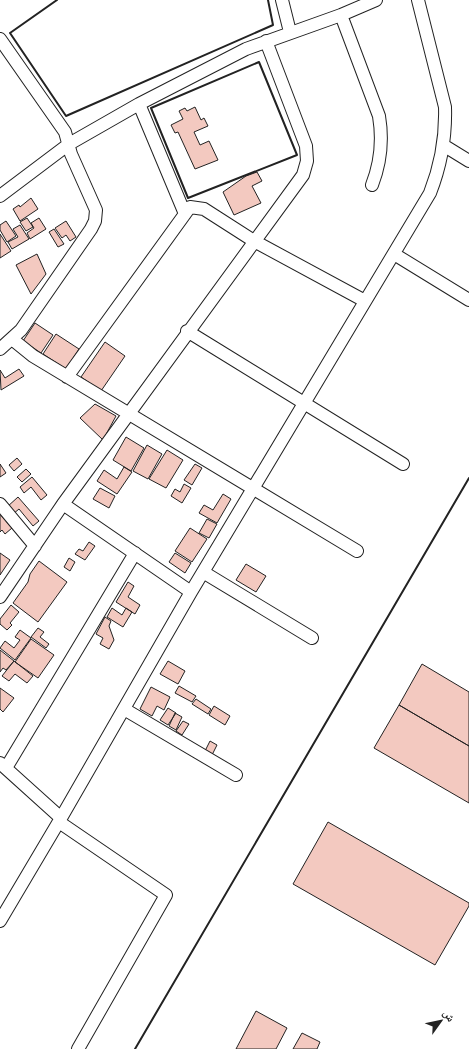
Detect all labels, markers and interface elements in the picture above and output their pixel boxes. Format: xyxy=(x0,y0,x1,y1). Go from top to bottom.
north arrow xyxy=(421,1001,461,1041)
text: ش xyxy=(439,1007,459,1025)

